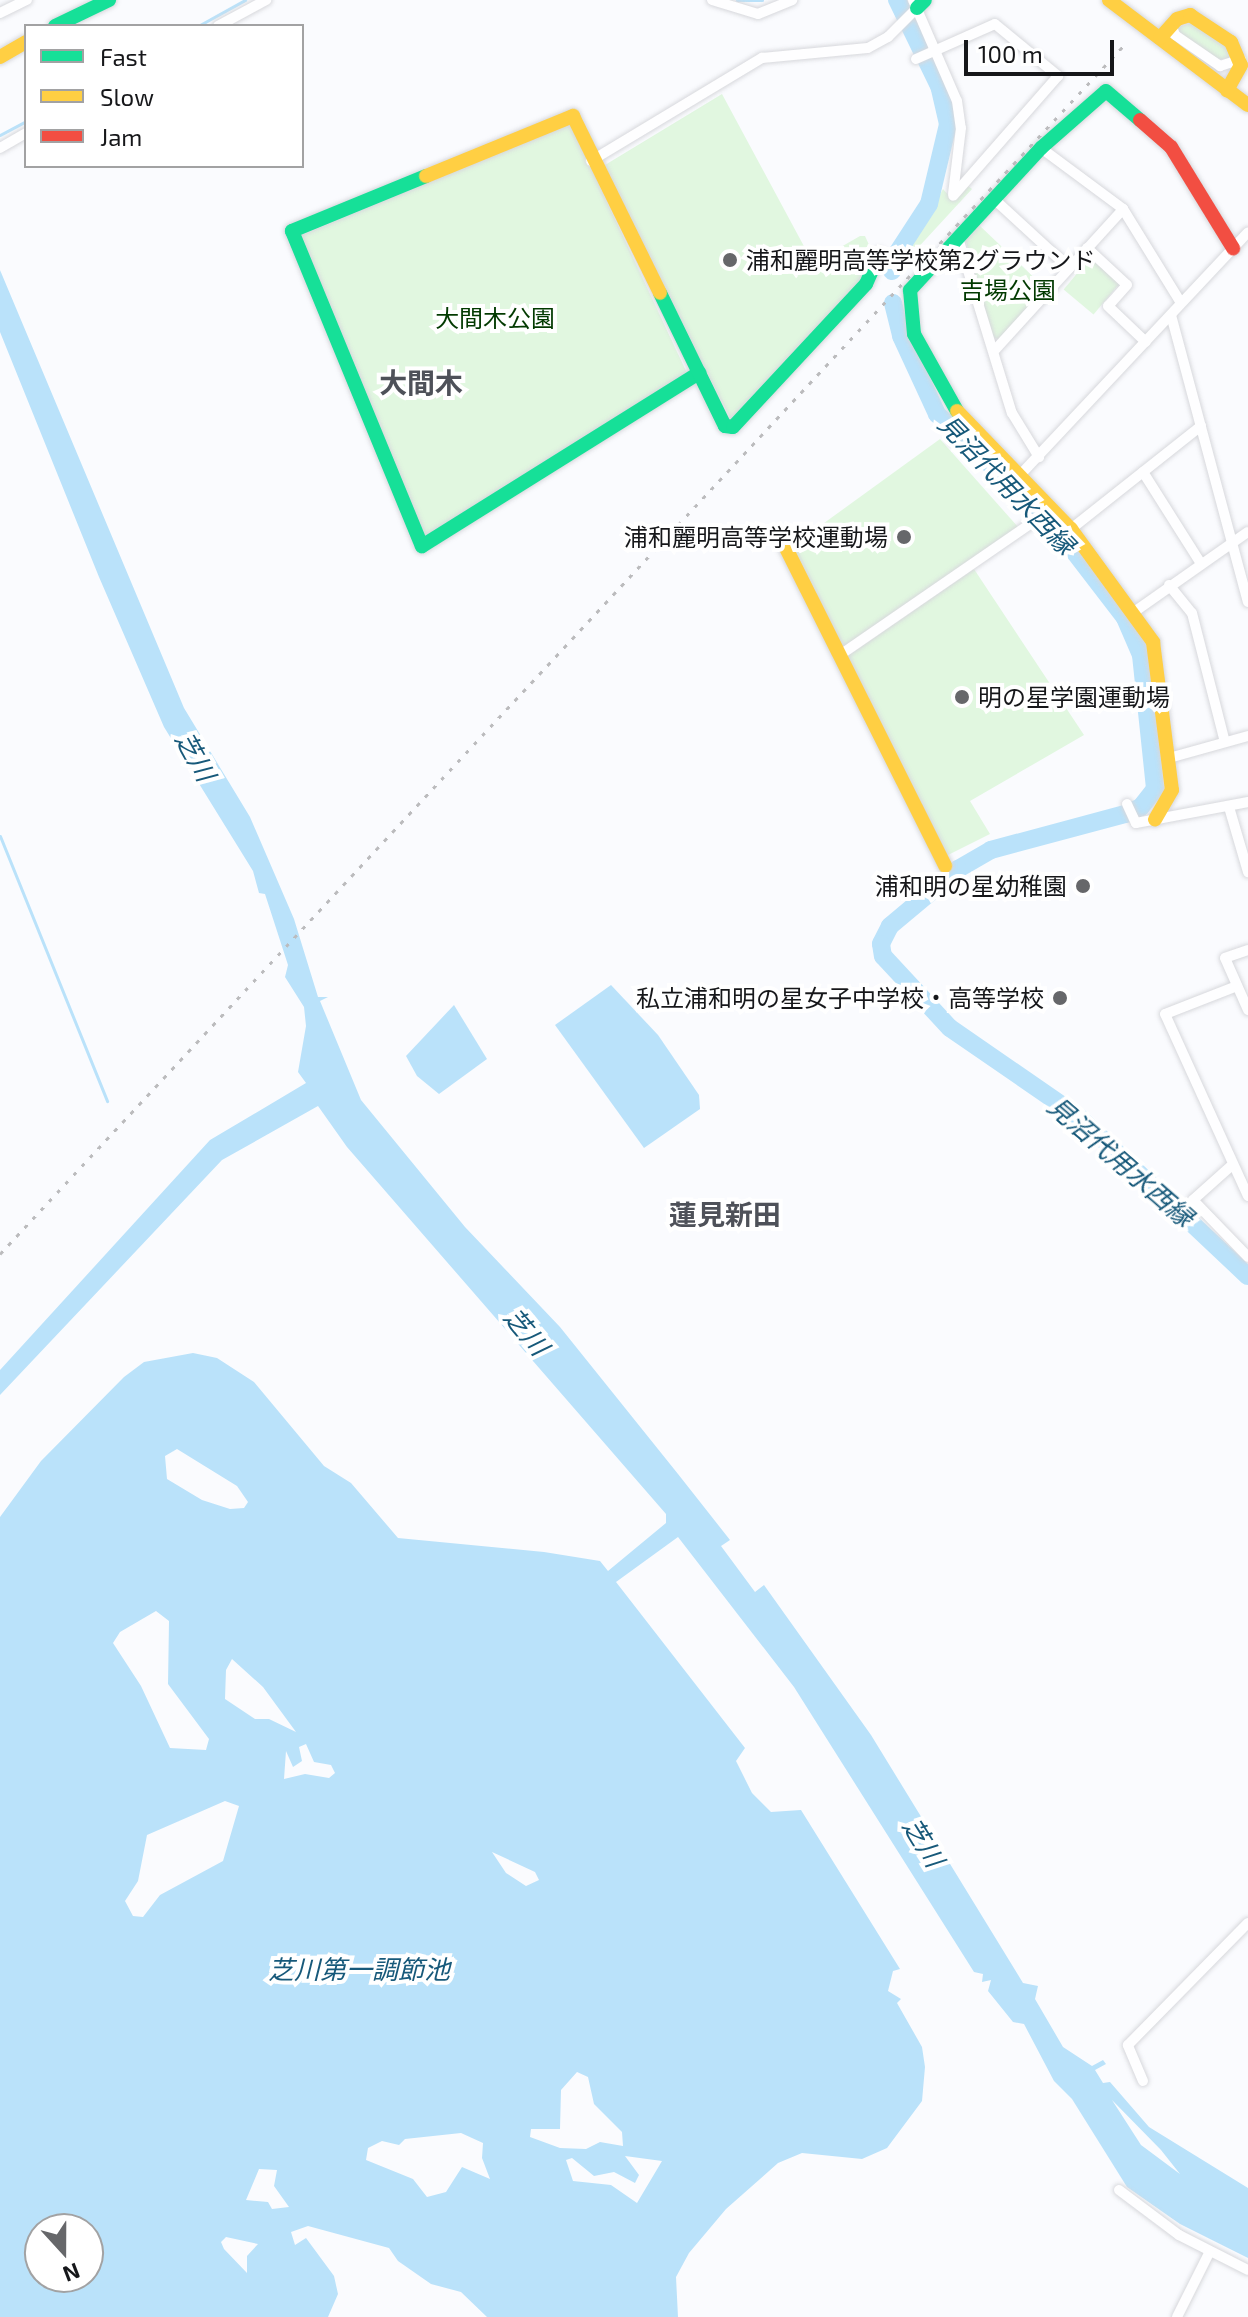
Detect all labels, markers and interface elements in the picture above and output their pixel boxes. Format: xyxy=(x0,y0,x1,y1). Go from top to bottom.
legend xyxy=(24,24,304,168)
scale bar xyxy=(968,24,1118,74)
text: 100 m xyxy=(978,39,1043,68)
text: Fast xyxy=(100,42,147,71)
text: Slow xyxy=(100,82,154,111)
text: Jam xyxy=(100,122,142,151)
place label: 浦和麗明高等学校第2グラウンド xyxy=(746,246,1095,274)
marker: 浦和麗明高等学校第2グラウンド xyxy=(721,251,739,269)
park label: 吉場公園 xyxy=(960,276,1056,304)
park label: 大間木公園 xyxy=(435,304,555,332)
district label: 大間木 xyxy=(379,365,463,399)
water label: 見沼代用水西縁 xyxy=(933,408,1081,560)
place label: 浦和麗明高等学校運動場 xyxy=(624,523,888,551)
marker: 浦和麗明高等学校運動場 xyxy=(895,528,913,546)
place label: 明の星学園運動場 xyxy=(978,683,1170,711)
marker: 明の星学園運動場 xyxy=(953,688,971,706)
water label: 芝川 xyxy=(170,726,222,786)
place label: 浦和明の星幼稚園 xyxy=(875,872,1067,900)
marker: 浦和明の星幼稚園 xyxy=(1074,877,1092,895)
place label: 私立浦和明の星女子中学校・高等学校 xyxy=(636,984,1044,1012)
marker: 私立浦和明の星女子中学校・高等学校 xyxy=(1051,989,1069,1007)
water label: 見沼代用水西縁 xyxy=(1042,1090,1200,1232)
district label: 蓮見新田 xyxy=(669,1197,781,1231)
water label: 芝川 xyxy=(498,1301,556,1361)
water label: 芝川 xyxy=(897,1812,951,1872)
water label: 芝川第一調節池 xyxy=(268,1953,450,1985)
north arrow xyxy=(24,2213,104,2293)
text: N xyxy=(60,2259,84,2289)

